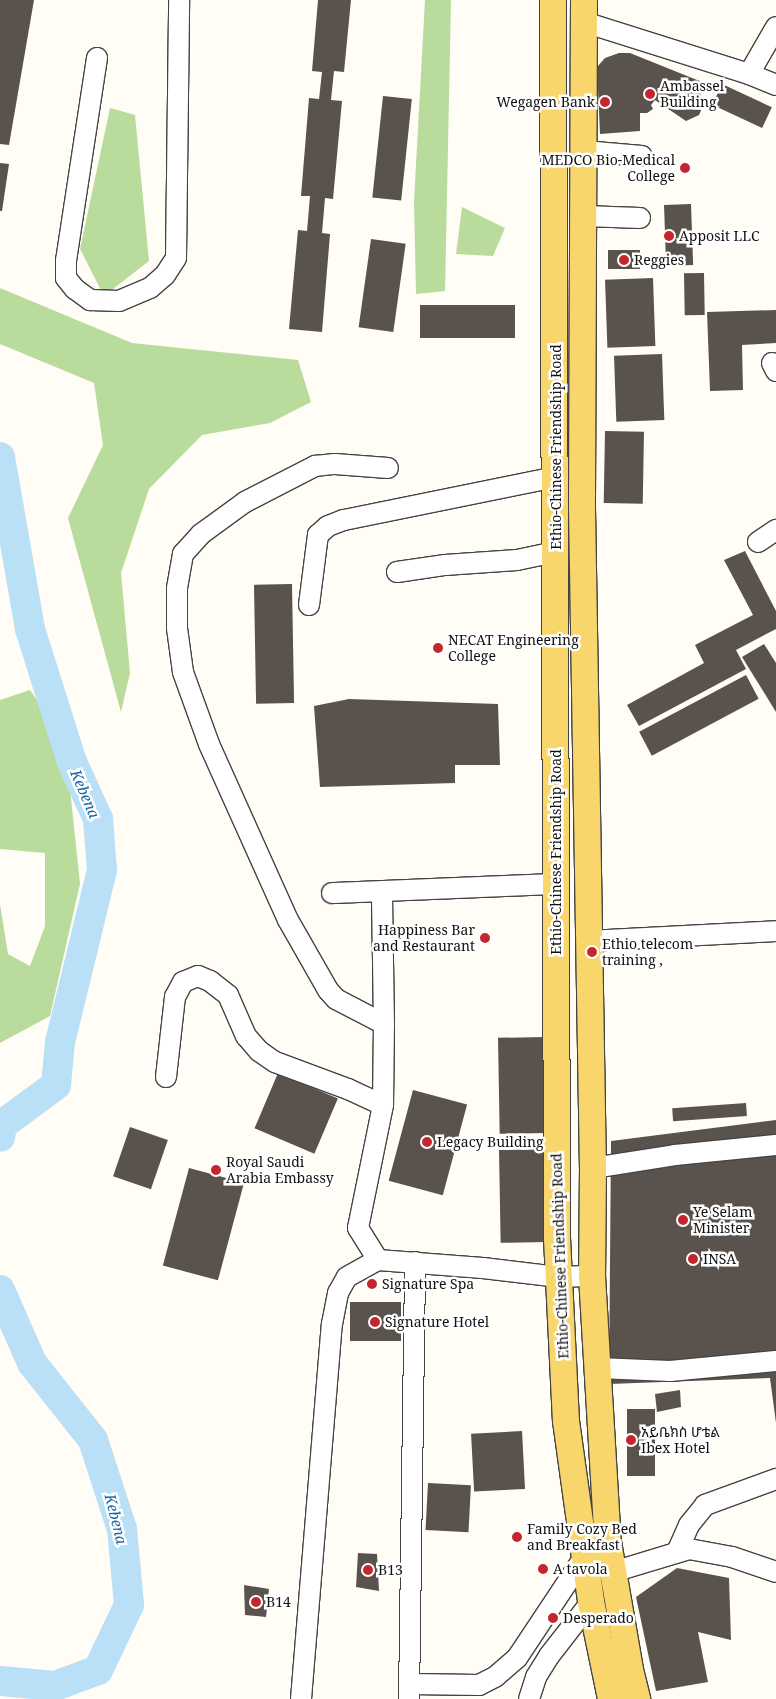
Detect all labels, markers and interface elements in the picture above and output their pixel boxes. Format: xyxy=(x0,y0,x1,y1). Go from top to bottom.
place label: Ambassel Building xyxy=(660,78,724,110)
marker: Ambassel Building xyxy=(644,88,656,100)
place label: Wegagen Bank xyxy=(496,94,595,110)
marker: Wegagen Bank xyxy=(599,96,611,108)
place label: MEDCO Bio-Medical College xyxy=(541,152,675,184)
marker: MEDCO Bio-Medical College xyxy=(679,162,691,174)
place label: Apposit LLC xyxy=(679,228,760,244)
marker: Apposit LLC xyxy=(663,230,675,242)
place label: Reggies xyxy=(634,252,684,268)
marker: Reggies xyxy=(618,254,630,266)
street label: Ethio-Chinese Friendship Road xyxy=(548,344,564,550)
place label: NECAT Engineering College xyxy=(448,632,579,664)
marker: NECAT Engineering College xyxy=(432,642,444,654)
street label: Ethio-Chinese Friendship Road xyxy=(548,749,564,955)
water label: Kebena xyxy=(67,767,103,821)
place label: Happiness Bar and Restaurant xyxy=(373,922,475,954)
marker: Happiness Bar and Restaurant xyxy=(479,932,491,944)
place label: Ethio telecom training , xyxy=(602,936,693,969)
marker: Ethio telecom training , xyxy=(586,946,598,958)
place label: Legacy Building xyxy=(437,1134,544,1150)
marker: Legacy Building xyxy=(421,1136,433,1148)
street label: Ethio-Chinese Friendship Road xyxy=(548,1153,572,1359)
place label: Royal Saudi Arabia Embassy xyxy=(226,1154,334,1186)
marker: Royal Saudi Arabia Embassy xyxy=(210,1164,222,1176)
place label: Ye Selam Minister xyxy=(693,1204,752,1236)
marker: Ye Selam Minister xyxy=(677,1214,689,1226)
place label: INSA xyxy=(703,1251,736,1267)
marker: INSA xyxy=(687,1253,699,1265)
place label: Signature Spa xyxy=(382,1276,474,1292)
marker: Signature Spa xyxy=(366,1278,378,1290)
place label: Signature Hotel xyxy=(385,1314,489,1330)
marker: Signature Hotel xyxy=(369,1316,381,1328)
place label: አይቤክስ ሆቴል Ibex Hotel xyxy=(641,1424,720,1456)
marker: አይቤክስ ሆቴል Ibex Hotel xyxy=(625,1434,637,1446)
water label: Kebena xyxy=(101,1492,131,1546)
place label: Family Cozy Bed and Breakfast xyxy=(527,1521,637,1554)
marker: Family Cozy Bed and Breakfast xyxy=(511,1531,523,1543)
place label: A tavola xyxy=(553,1561,608,1577)
place label: B13 xyxy=(378,1562,403,1578)
marker: A tavola xyxy=(537,1563,549,1575)
marker: B13 xyxy=(362,1564,374,1576)
place label: B14 xyxy=(266,1594,291,1610)
marker: B14 xyxy=(250,1596,262,1608)
place label: Desperado xyxy=(563,1610,634,1626)
marker: Desperado xyxy=(547,1612,559,1624)

